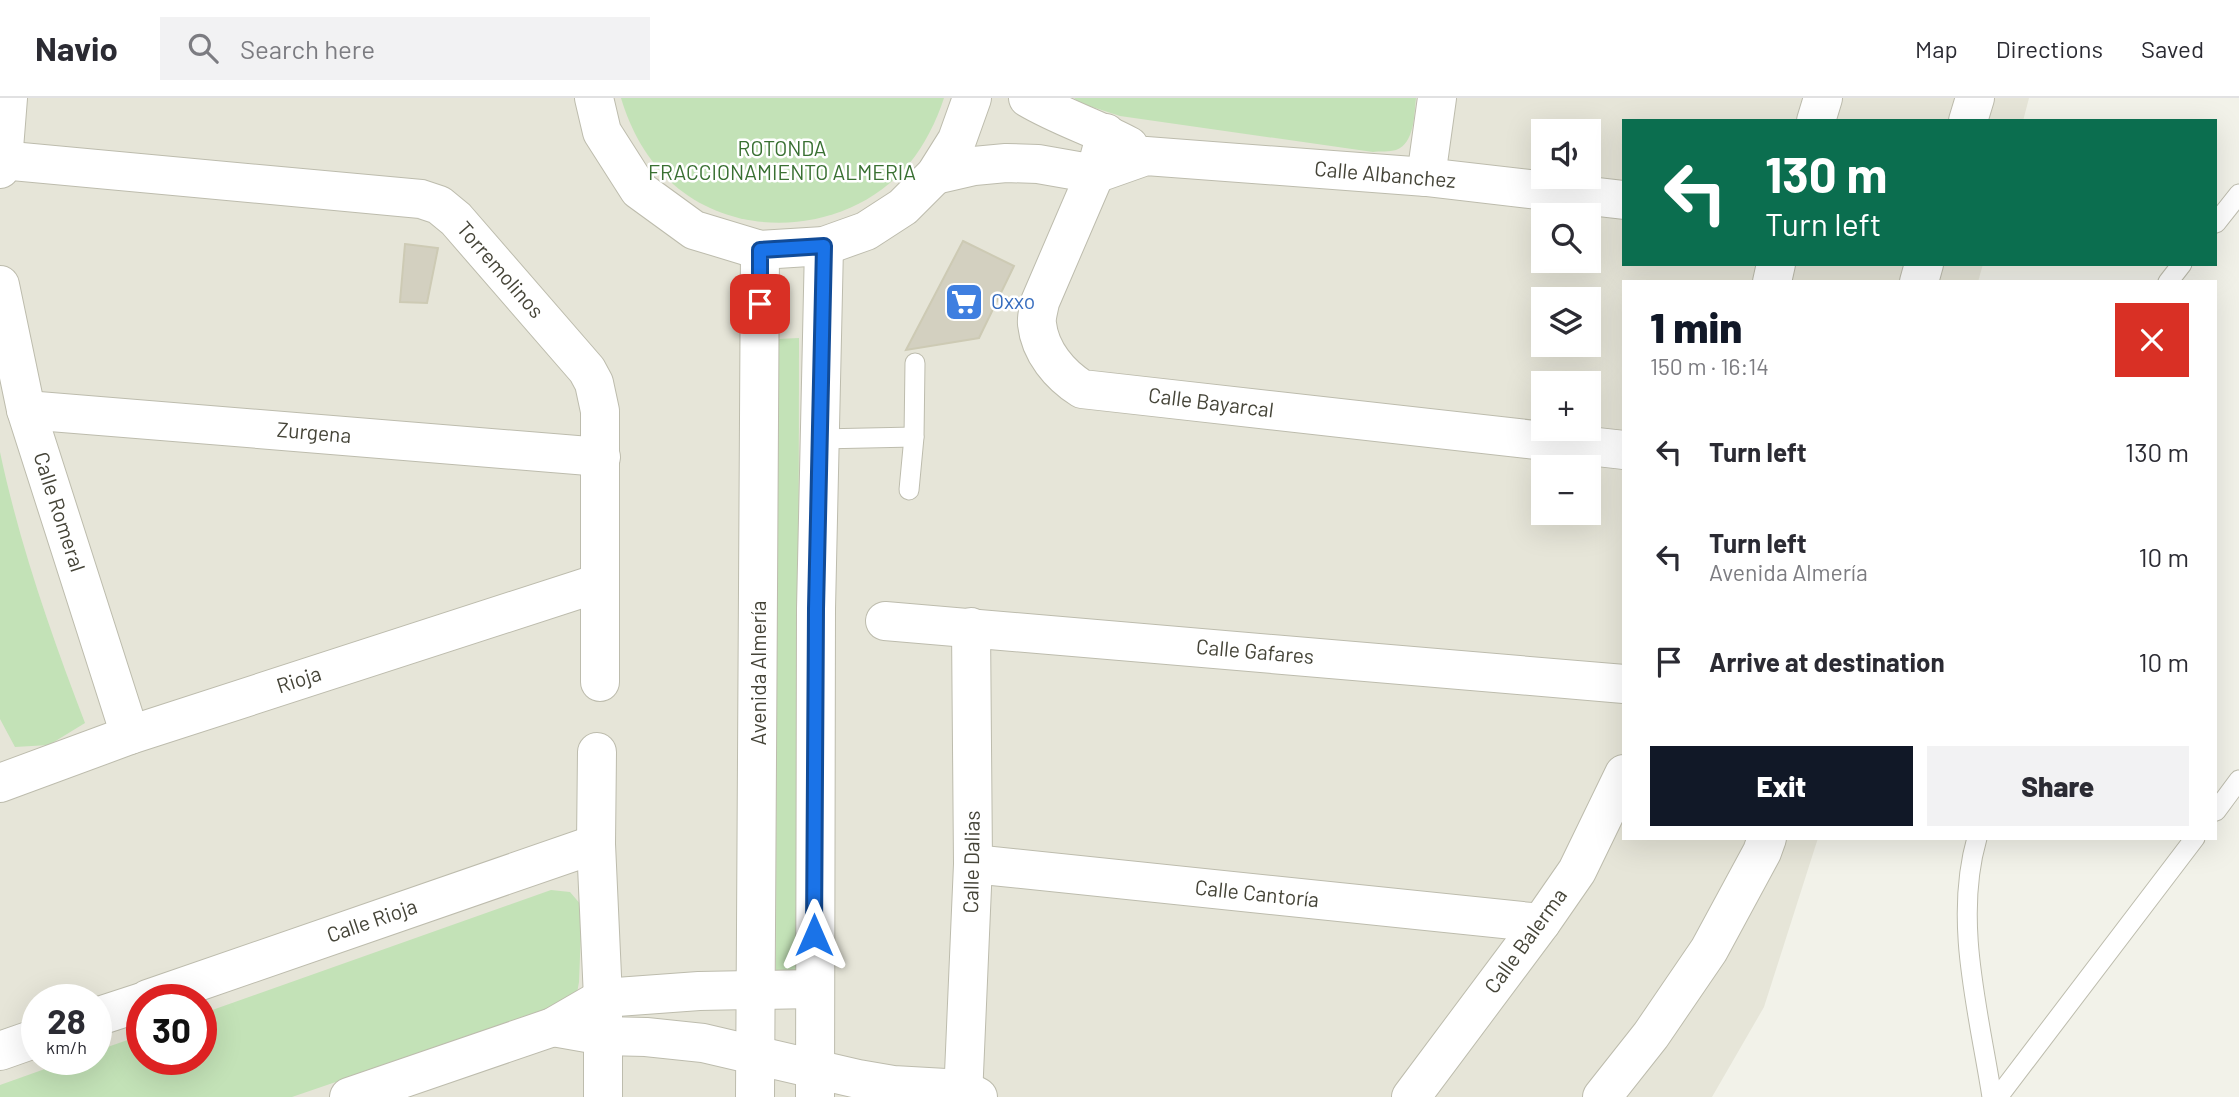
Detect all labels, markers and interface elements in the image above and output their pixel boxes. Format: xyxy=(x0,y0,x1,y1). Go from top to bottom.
search box xyxy=(160,17,650,80)
text: Navio xyxy=(35,28,118,68)
icon: search xyxy=(184,29,222,67)
text: Search here xyxy=(240,33,375,64)
text: Map xyxy=(1915,34,1958,63)
text: Directions xyxy=(1996,34,2103,63)
text: Saved xyxy=(2141,34,2204,63)
map controls xyxy=(1531,119,1601,525)
button: sound xyxy=(1531,119,1601,189)
park label: ROTONDA FRACCIONAMIENTO ALMERIA xyxy=(648,135,916,184)
text: 130 m xyxy=(1765,144,1887,203)
icon: left xyxy=(1650,147,1741,238)
street label: Calle Albanchez xyxy=(1313,155,1457,192)
button: search xyxy=(1531,203,1601,273)
text: Turn left xyxy=(1765,204,1882,242)
street label: Torremolinos xyxy=(452,216,550,322)
pin xyxy=(730,274,790,334)
supermarket icon: Oxxo xyxy=(943,281,985,323)
icon: arrive xyxy=(741,285,779,323)
button: layers xyxy=(1531,287,1601,357)
place label: Oxxo xyxy=(991,288,1035,313)
text: 1 min xyxy=(1650,301,1742,351)
button: close xyxy=(2115,303,2189,377)
text: 150 m · 16:14 xyxy=(1650,352,1769,380)
button: + xyxy=(1531,371,1601,441)
street label: Calle Bayarcal xyxy=(1147,381,1275,422)
street label: Zurgena xyxy=(276,416,352,447)
icon: left xyxy=(1650,433,1688,471)
text: Turn left xyxy=(1709,436,1807,467)
text: 130 m xyxy=(2125,436,2189,467)
street label: Calle Romeral xyxy=(29,449,92,574)
button: − xyxy=(1531,455,1601,525)
text: Turn left xyxy=(1709,527,1807,558)
icon: left xyxy=(1650,538,1688,576)
text: 10 m xyxy=(2139,541,2189,572)
text: Avenida Almería xyxy=(1709,558,1868,586)
street label: Avenida Almería xyxy=(745,601,770,745)
street label: Calle Gafares xyxy=(1195,633,1315,668)
icon: arrive xyxy=(1650,643,1688,681)
text: Arrive at destination xyxy=(1709,646,1945,677)
text: 10 m xyxy=(2139,646,2189,677)
street label: Rioja xyxy=(273,660,324,697)
button: Exit xyxy=(1650,746,1913,826)
button: Share xyxy=(1927,746,2189,826)
street label: Calle Dalias xyxy=(957,810,984,914)
street label: Calle Cantoría xyxy=(1194,874,1320,911)
street label: Calle Balerma xyxy=(1478,883,1571,998)
street label: Calle Rioja xyxy=(323,892,420,947)
position arrow xyxy=(777,898,851,972)
speed limit sign: 30 xyxy=(126,984,217,1075)
text: 28 xyxy=(47,999,86,1041)
text: km/h xyxy=(46,1036,87,1058)

